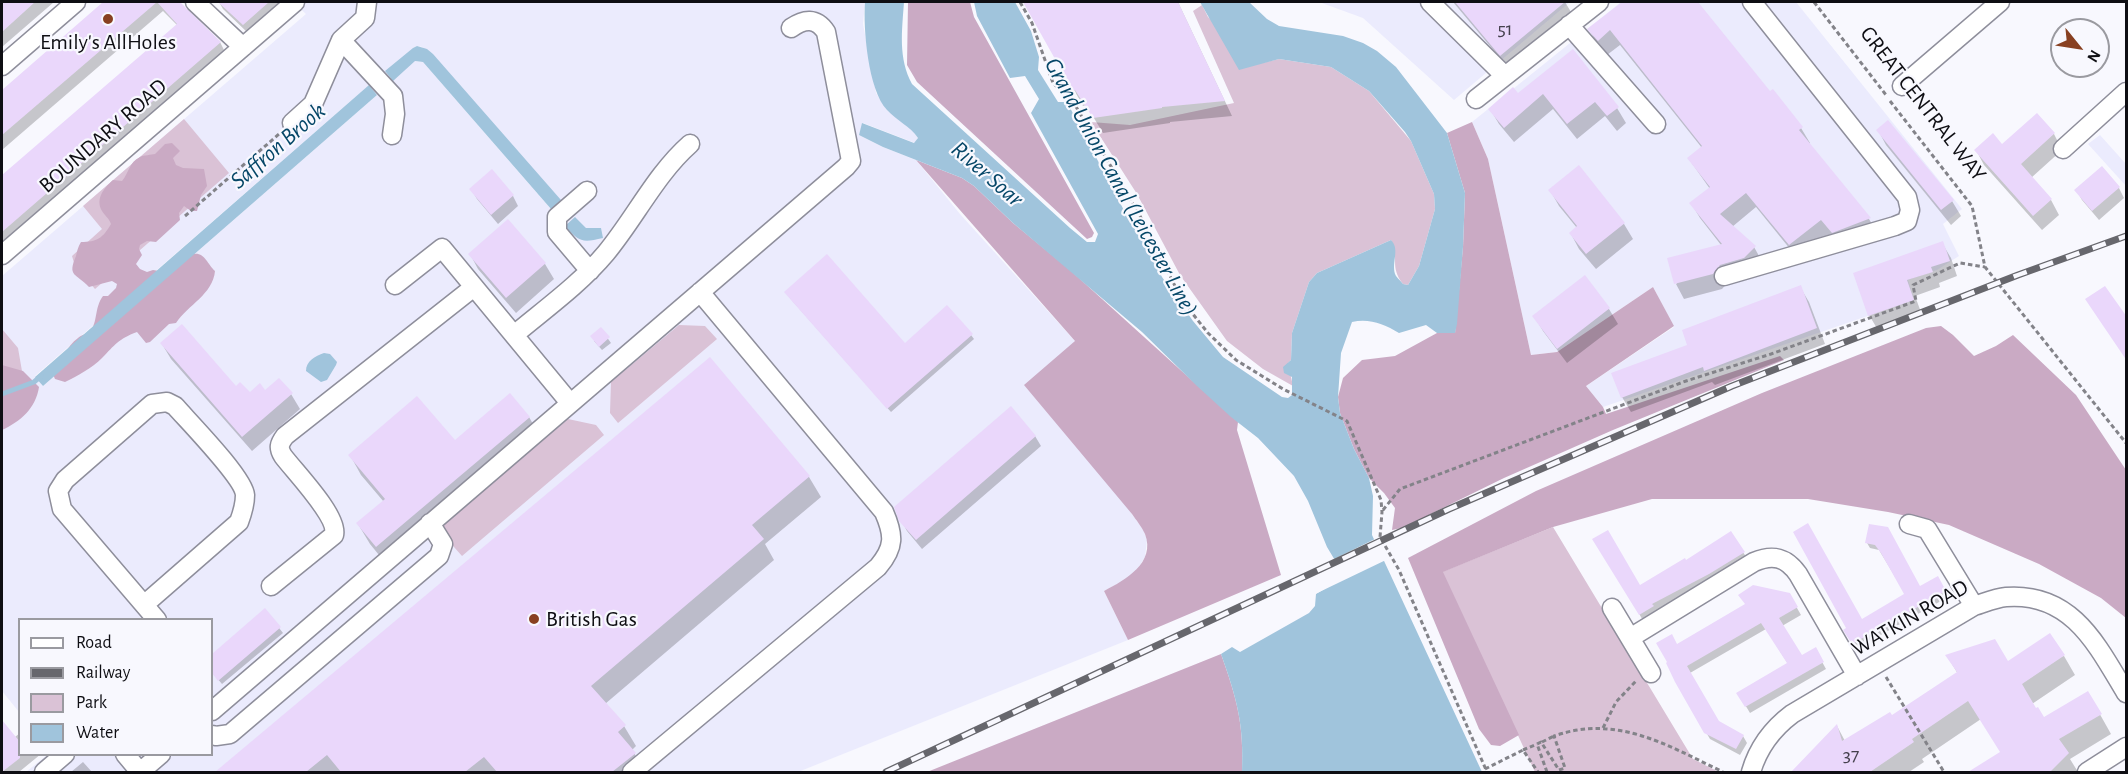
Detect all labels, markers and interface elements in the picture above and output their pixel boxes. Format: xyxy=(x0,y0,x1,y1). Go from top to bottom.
marker: Emily's AllHoles xyxy=(101,12,115,26)
house number: 51 xyxy=(1497,17,1513,41)
north arrow xyxy=(2050,18,2110,78)
street label: GREAT CENTRAL WAY xyxy=(1854,21,1992,187)
place label: Emily's AllHoles xyxy=(40,29,176,55)
text: N xyxy=(2084,47,2104,65)
water label: Grand Union Canal (Leicester Line) xyxy=(1038,53,1204,321)
street label: BOUNDARY ROAD xyxy=(34,73,172,199)
water label: Saffron Brook xyxy=(224,97,332,195)
water label: River Soar xyxy=(945,135,1029,213)
street label: WATKIN ROAD xyxy=(1847,574,1973,662)
place label: British Gas xyxy=(546,606,637,632)
marker: British Gas xyxy=(527,612,541,626)
legend xyxy=(18,618,213,756)
text: Road xyxy=(76,634,112,652)
text: Railway xyxy=(76,664,130,682)
text: Park xyxy=(76,694,107,712)
text: Water xyxy=(76,724,119,742)
house number: 37 xyxy=(1843,743,1859,767)

